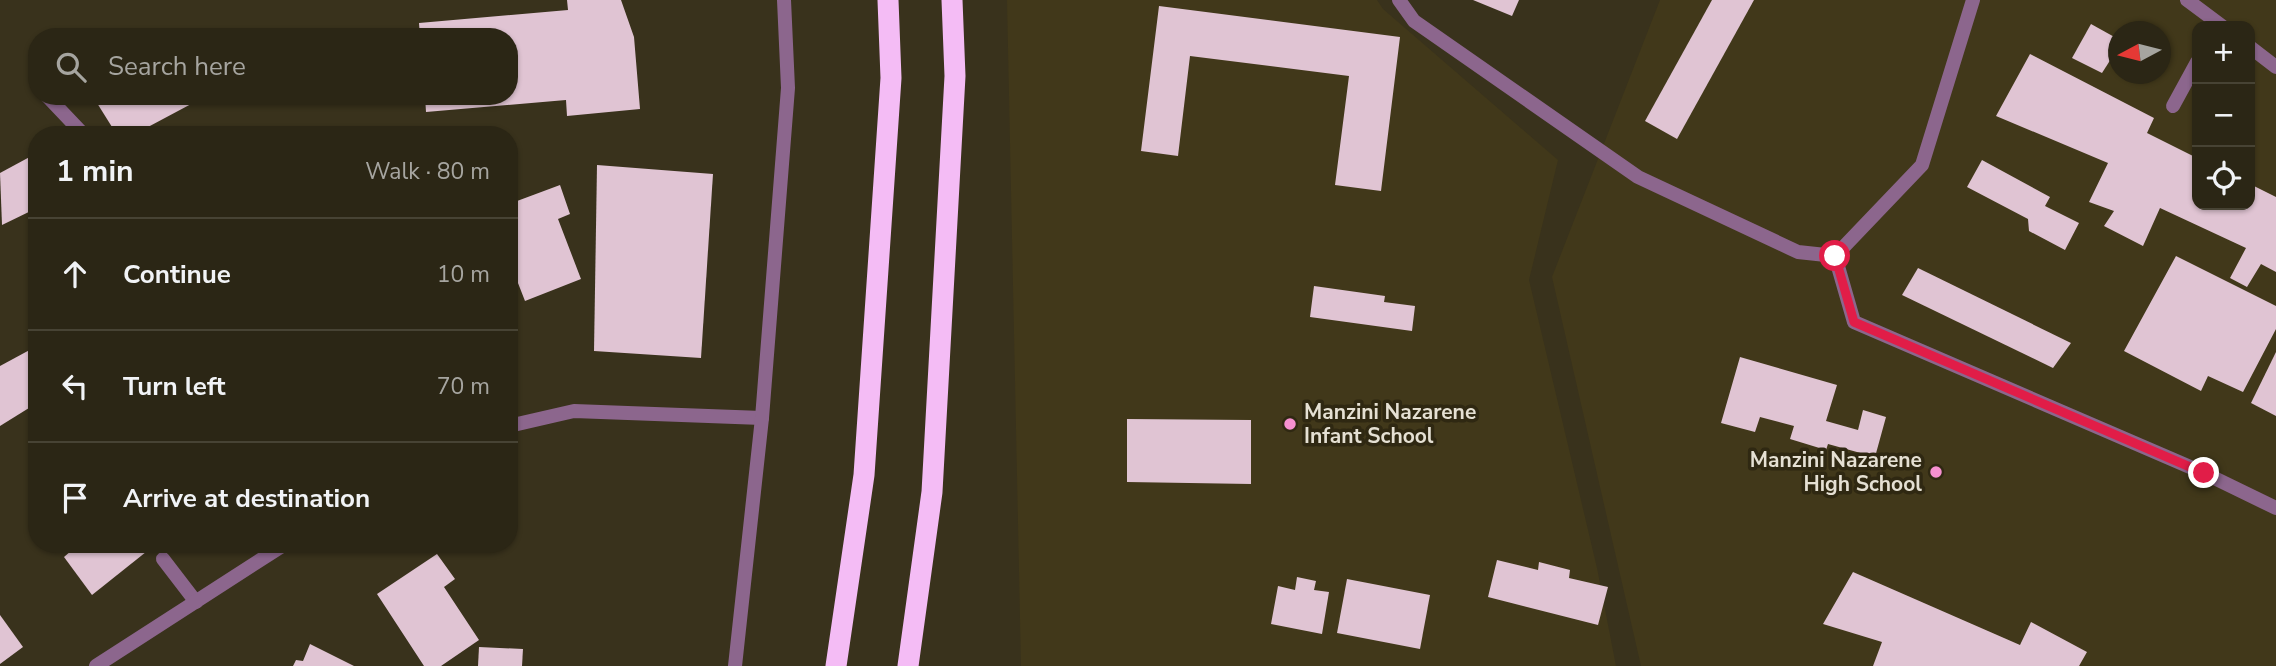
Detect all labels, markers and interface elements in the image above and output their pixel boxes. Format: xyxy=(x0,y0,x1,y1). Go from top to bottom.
north arrow xyxy=(2108,21,2171,84)
map controls xyxy=(2192,21,2255,210)
button: + xyxy=(2192,21,2255,84)
search box xyxy=(28,28,518,105)
icon: search xyxy=(52,48,90,86)
text: Search here xyxy=(108,49,246,84)
button: − xyxy=(2192,84,2255,147)
button: locate xyxy=(2192,147,2255,210)
text: 1 min xyxy=(56,151,134,192)
text: Walk · 80 m xyxy=(365,156,490,187)
route start xyxy=(1819,240,1850,271)
icon: ahead xyxy=(56,255,94,293)
text: Continue xyxy=(123,257,231,292)
text: 10 m xyxy=(437,259,490,290)
icon: left xyxy=(56,367,94,405)
text: Turn left xyxy=(123,369,226,404)
text: 70 m xyxy=(437,371,490,402)
place label: Manzini Nazarene Infant School xyxy=(1304,398,1476,450)
marker: Manzini Nazarene Infant School xyxy=(1282,416,1298,432)
place label: Manzini Nazarene High School xyxy=(1750,446,1922,498)
route end xyxy=(2188,457,2219,488)
marker: Manzini Nazarene High School xyxy=(1928,464,1944,480)
icon: arrive xyxy=(56,479,94,517)
text: Arrive at destination xyxy=(123,481,370,516)

